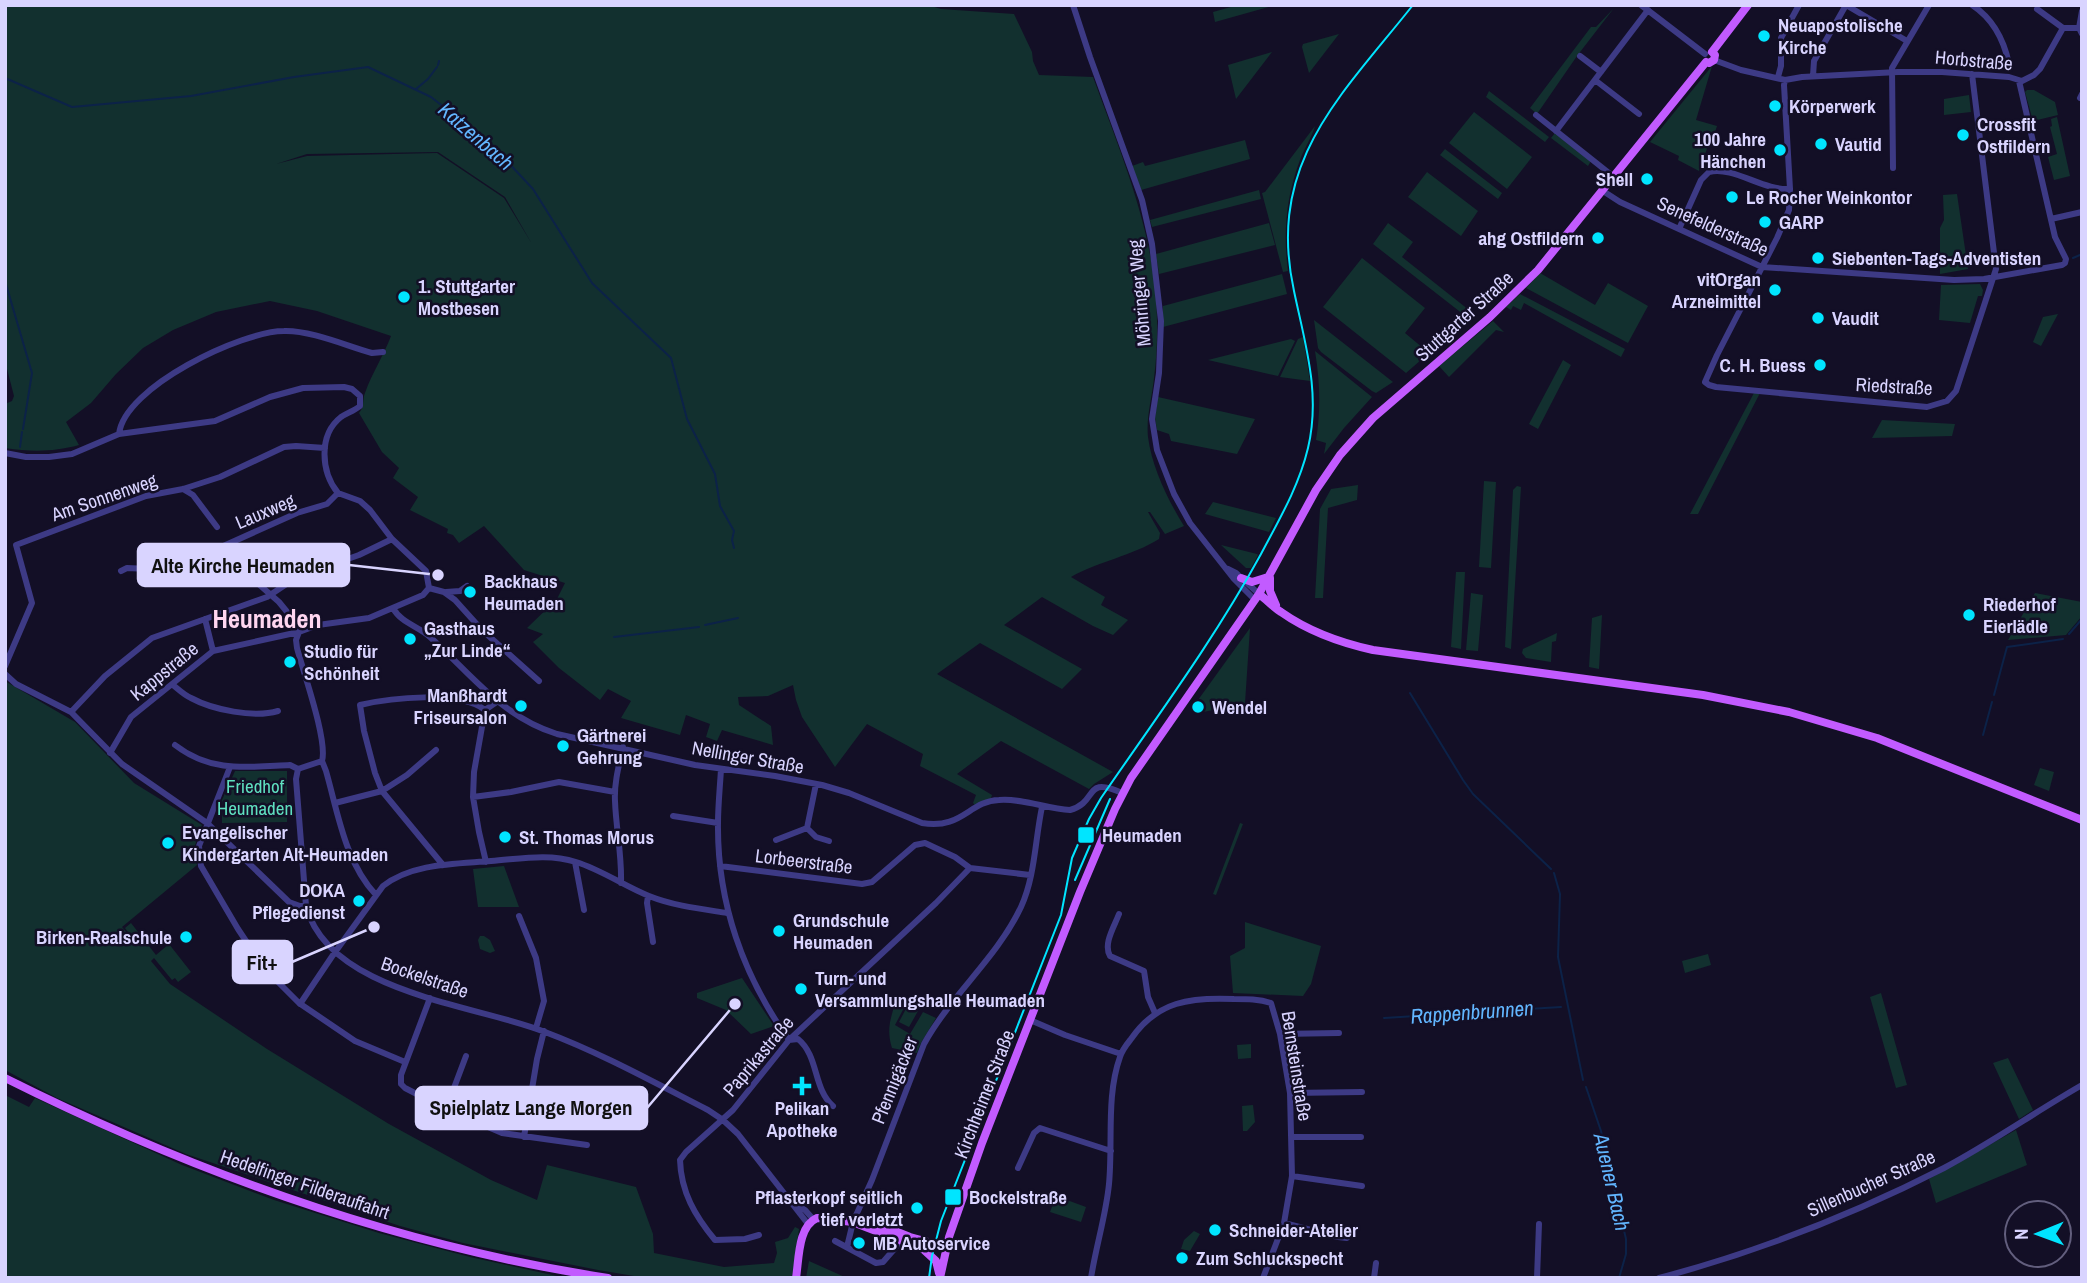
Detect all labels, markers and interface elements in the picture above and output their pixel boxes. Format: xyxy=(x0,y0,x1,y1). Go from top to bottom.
place label: Neuapostolische Kirche xyxy=(1778,12,1903,60)
marker: Neuapostolische Kirche xyxy=(1756,28,1772,44)
street label: Horbstraße xyxy=(1934,44,2014,76)
place label: Körperwerk xyxy=(1789,93,1876,119)
water label: Katzenbach xyxy=(432,95,520,177)
marker: Körperwerk xyxy=(1767,98,1783,114)
place label: Crossfit Ostfildern xyxy=(1977,111,2051,159)
place label: 100 Jahre Hänchen xyxy=(1694,126,1766,174)
marker: Crossfit Ostfildern xyxy=(1955,127,1971,143)
place label: Vautid xyxy=(1835,131,1882,157)
marker: Vautid xyxy=(1813,136,1829,152)
marker: 100 Jahre Hänchen xyxy=(1772,142,1788,158)
place label: Shell xyxy=(1596,166,1633,192)
marker: Shell xyxy=(1639,171,1655,187)
place label: Le Rocher Weinkontor xyxy=(1746,184,1912,210)
marker: Le Rocher Weinkontor xyxy=(1724,189,1740,205)
street label: Senefelderstraße xyxy=(1653,190,1773,262)
place label: GARP xyxy=(1779,209,1824,235)
marker: GARP xyxy=(1757,214,1773,230)
place label: ahg Ostfildern xyxy=(1478,225,1584,251)
marker: ahg Ostfildern xyxy=(1590,230,1606,246)
street label: Möhringer Weg xyxy=(1121,238,1157,347)
place label: Siebenten-Tags-Adventisten xyxy=(1832,245,2041,271)
marker: Siebenten-Tags-Adventisten xyxy=(1810,250,1826,266)
street label: Stuttgarter Straße xyxy=(1409,265,1519,367)
place label: vitOrgan Arzneimittel xyxy=(1672,266,1761,314)
place label: 1. Stuttgarter Mostbesen xyxy=(418,273,515,321)
marker: vitOrgan Arzneimittel xyxy=(1767,282,1783,298)
marker: 1. Stuttgarter Mostbesen xyxy=(396,289,412,305)
place label: Vaudit xyxy=(1832,305,1879,331)
marker: Vaudit xyxy=(1810,310,1826,326)
place label: C. H. Buess xyxy=(1719,352,1806,378)
marker: C. H. Buess xyxy=(1812,357,1828,373)
street label: Riedstraße xyxy=(1855,371,1933,401)
street label: Am Sonnenweg xyxy=(47,467,161,528)
street label: Lauxweg xyxy=(231,487,299,535)
callout: Alte Kirche Heumaden xyxy=(138,544,349,586)
text: Alte Kirche Heumaden xyxy=(151,551,335,580)
place label: Backhaus Heumaden xyxy=(484,568,564,616)
marker: Backhaus Heumaden xyxy=(462,584,478,600)
place label: Riederhof Eierlädle xyxy=(1983,591,2057,639)
district label: Heumaden xyxy=(213,601,322,636)
marker: Riederhof Eierlädle xyxy=(1961,607,1977,623)
place label: Gasthaus „Zur Linde“ xyxy=(424,615,511,663)
marker: Gasthaus „Zur Linde“ xyxy=(402,631,418,647)
street label: Kappstraße xyxy=(125,636,203,706)
place label: Studio für Schönheit xyxy=(304,638,379,686)
marker: Studio für Schönheit xyxy=(282,654,298,670)
place label: Manßhardt Friseursalon xyxy=(413,682,507,730)
place label: Wendel xyxy=(1212,694,1267,720)
marker: Manßhardt Friseursalon xyxy=(513,698,529,714)
marker: Wendel xyxy=(1190,699,1206,715)
place label: Gärtnerei Gehrung xyxy=(577,722,646,770)
street label: Nellinger Straße xyxy=(690,734,806,780)
marker: Gärtnerei Gehrung xyxy=(555,738,571,754)
park label: Friedhof Heumaden xyxy=(217,773,293,821)
place label: Evangelischer Kindergarten Alt-Heumaden xyxy=(182,819,388,867)
place label: Heumaden xyxy=(1102,822,1182,848)
place label: St. Thomas Morus xyxy=(519,824,654,850)
marker: Heumaden xyxy=(1076,825,1096,845)
marker: St. Thomas Morus xyxy=(497,829,513,845)
marker: Evangelischer Kindergarten Alt-Heumaden xyxy=(160,835,176,851)
street label: Lorbeerstraße xyxy=(754,842,854,880)
place label: DOKA Pflegedienst xyxy=(252,877,346,925)
marker: DOKA Pflegedienst xyxy=(351,893,367,909)
place label: Grundschule Heumaden xyxy=(793,907,889,955)
marker: Grundschule Heumaden xyxy=(771,923,787,939)
place label: Birken-Realschule xyxy=(36,924,172,950)
marker: Birken-Realschule xyxy=(178,929,194,945)
callout: Fit+ xyxy=(233,941,292,983)
text: Fit+ xyxy=(246,948,278,977)
street label: Bockelstraße xyxy=(378,950,472,1004)
place label: Turn- und Versammlungshalle Heumaden xyxy=(815,965,1045,1013)
marker: Turn- und Versammlungshalle Heumaden xyxy=(793,981,809,997)
water label: Rappenbrunnen xyxy=(1409,993,1535,1031)
street label: Bernsteinstraße xyxy=(1275,1009,1319,1123)
street label: Paprikastraße xyxy=(717,1010,799,1102)
street label: Kirchheimer Straße xyxy=(948,1026,1020,1162)
street label: Pfennigäcker xyxy=(865,1032,924,1127)
marker: Pelikan Apotheke xyxy=(794,1078,810,1094)
callout: Spielplatz Lange Morgen xyxy=(416,1087,647,1129)
text: Spielplatz Lange Morgen xyxy=(430,1093,632,1122)
place label: Pelikan Apotheke xyxy=(767,1095,838,1143)
water label: Auener Bach xyxy=(1586,1129,1637,1234)
street label: Hedelfinger Filderauffahrt xyxy=(217,1143,394,1225)
street label: Sillenbucher Straße xyxy=(1803,1143,1939,1223)
place label: Pflasterkopf seitlich tief verletzt xyxy=(755,1184,903,1232)
place label: Bockelstraße xyxy=(969,1184,1067,1210)
marker: Bockelstraße xyxy=(943,1187,963,1207)
north arrow xyxy=(2003,1199,2073,1269)
marker: Pflasterkopf seitlich tief verletzt xyxy=(909,1200,925,1216)
place label: Schneider-Atelier xyxy=(1229,1217,1358,1243)
marker: Schneider-Atelier xyxy=(1207,1222,1223,1238)
text: N xyxy=(2008,1228,2034,1240)
place label: MB Autoservice xyxy=(873,1230,991,1256)
marker: MB Autoservice xyxy=(851,1235,867,1251)
place label: Zum Schluckspecht xyxy=(1196,1245,1343,1271)
marker: Zum Schluckspecht xyxy=(1174,1250,1190,1266)

